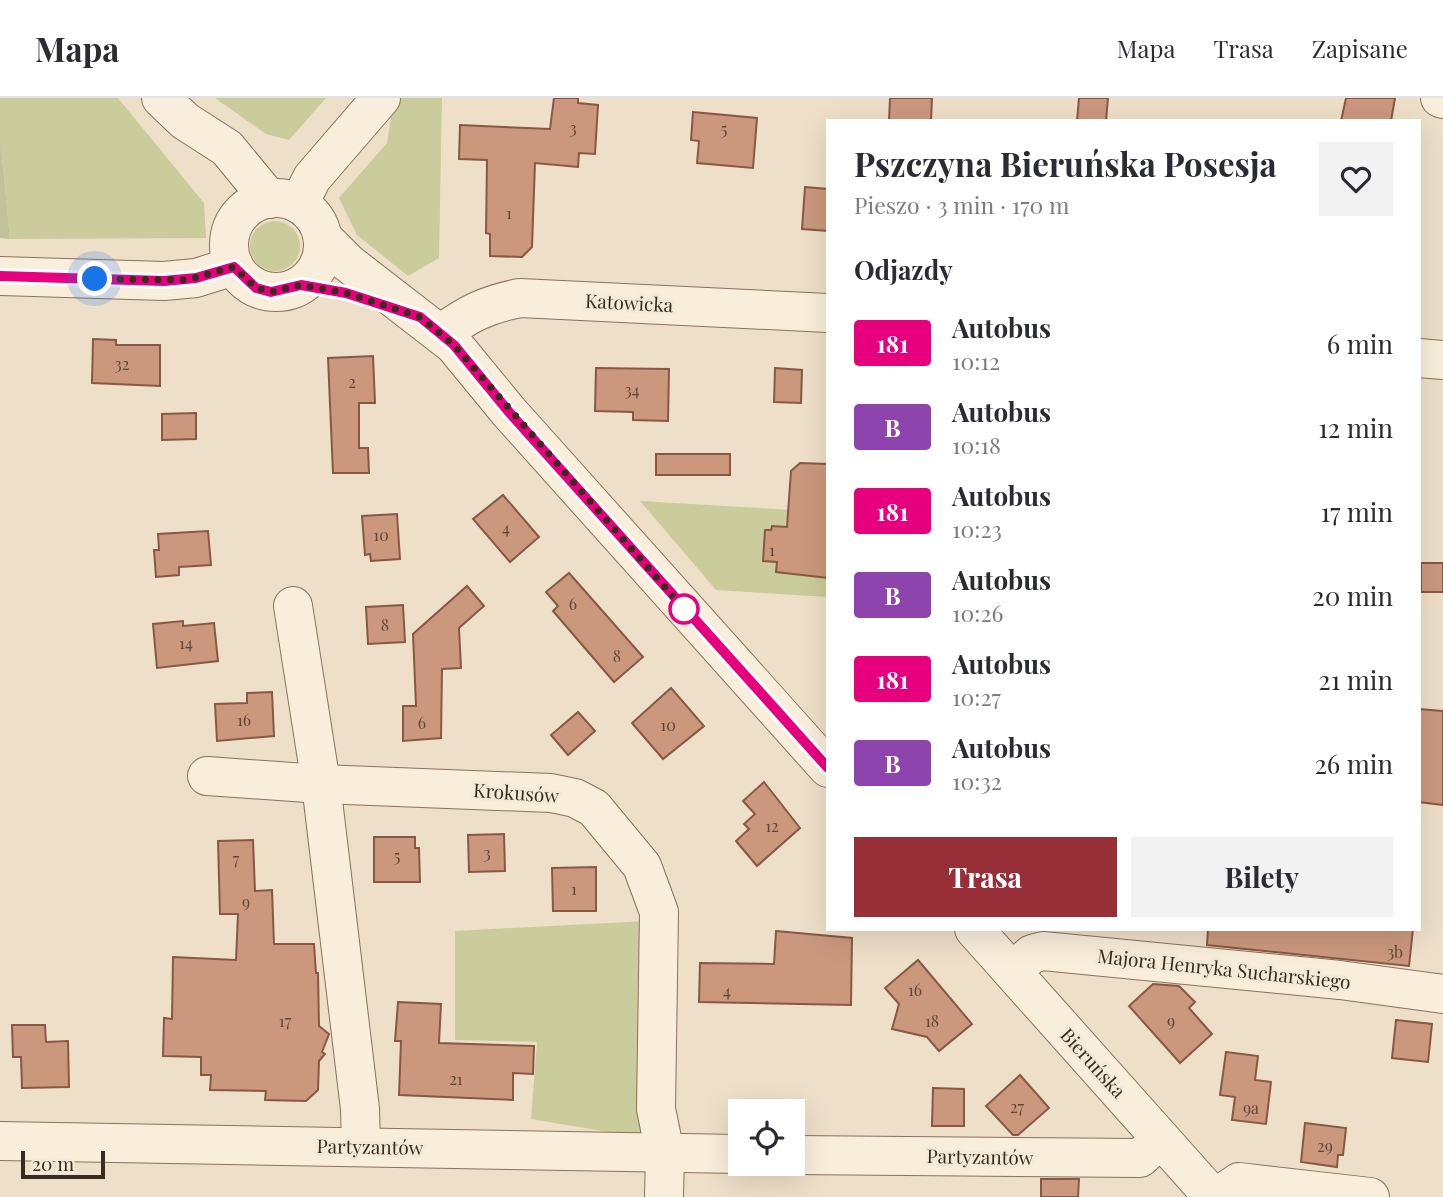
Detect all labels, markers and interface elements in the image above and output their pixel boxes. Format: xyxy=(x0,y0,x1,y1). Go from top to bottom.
text: Mapa xyxy=(35,26,119,70)
text: Mapa xyxy=(1117,32,1175,64)
text: Trasa xyxy=(1213,32,1274,64)
text: Zapisane xyxy=(1312,32,1408,64)
house number: 3 xyxy=(569,117,577,138)
house number: 5 xyxy=(721,118,727,139)
text: Pszczyna Bieruńska Posesja xyxy=(854,141,1277,185)
button: heart xyxy=(1319,142,1393,216)
text: Pieszo · 3 min · 170 m xyxy=(854,189,1070,220)
house number: 1 xyxy=(506,202,512,223)
text: Odjazdy xyxy=(854,252,953,287)
your location xyxy=(77,261,112,296)
street label: Katowicka xyxy=(584,287,674,317)
text: Autobus xyxy=(952,310,1051,345)
text: 6 min xyxy=(1327,326,1393,361)
text: 181 xyxy=(877,327,908,359)
text: 10:12 xyxy=(952,345,1000,376)
house number: 32 xyxy=(115,353,129,374)
house number: 2 xyxy=(348,371,356,392)
house number: 34 xyxy=(624,379,640,400)
text: Autobus xyxy=(952,394,1051,429)
text: 12 min xyxy=(1318,410,1393,445)
text: B xyxy=(884,411,901,443)
text: 10:18 xyxy=(952,429,1001,460)
text: Autobus xyxy=(952,478,1051,513)
text: 17 min xyxy=(1320,494,1393,529)
text: 181 xyxy=(877,495,908,527)
text: 10:23 xyxy=(952,513,1002,544)
house number: 4 xyxy=(502,517,510,538)
house number: 10 xyxy=(373,524,389,545)
house number: 1 xyxy=(769,539,775,560)
text: Autobus xyxy=(952,562,1051,597)
text: 20 min xyxy=(1312,578,1393,613)
text: B xyxy=(884,579,901,611)
house number: 6 xyxy=(569,593,577,614)
unlabelled marker xyxy=(669,594,699,624)
text: 10:26 xyxy=(952,597,1003,628)
house number: 8 xyxy=(381,614,389,635)
house number: 14 xyxy=(179,632,193,653)
house number: 8 xyxy=(613,645,621,666)
text: Autobus xyxy=(952,646,1051,681)
text: 21 min xyxy=(1318,662,1393,697)
text: 181 xyxy=(877,663,908,695)
text: 10:27 xyxy=(952,681,1001,712)
house number: 16 xyxy=(237,709,251,730)
house number: 6 xyxy=(418,712,426,733)
house number: 10 xyxy=(660,714,676,735)
text: Autobus xyxy=(952,730,1051,765)
text: 26 min xyxy=(1314,746,1393,781)
text: B xyxy=(884,747,901,779)
text: 10:32 xyxy=(952,765,1002,796)
street label: Krokusów xyxy=(472,776,560,808)
house number: 12 xyxy=(765,815,779,836)
button: Trasa xyxy=(854,837,1117,917)
button: Bilety xyxy=(1131,837,1393,917)
house number: 3 xyxy=(483,842,491,863)
house number: 5 xyxy=(394,845,400,866)
house number: 7 xyxy=(233,848,240,869)
house number: 1 xyxy=(571,878,577,899)
house number: 9 xyxy=(242,891,250,912)
house number: 3b xyxy=(1387,941,1403,962)
street label: Majora Henryka Sucharskiego xyxy=(1096,942,1352,994)
house number: 16 xyxy=(908,979,922,1000)
house number: 4 xyxy=(723,980,731,1001)
house number: 17 xyxy=(279,1010,292,1031)
house number: 18 xyxy=(925,1010,939,1031)
house number: 9 xyxy=(1167,1010,1175,1031)
street label: Bieruńska xyxy=(1055,1022,1133,1103)
house number: 21 xyxy=(449,1068,463,1089)
house number: 27 xyxy=(1010,1096,1025,1117)
house number: 9a xyxy=(1243,1097,1259,1118)
map controls xyxy=(728,1099,805,1176)
button: locate xyxy=(728,1099,805,1176)
street label: Partyzantów xyxy=(316,1132,424,1160)
house number: 29 xyxy=(1317,1135,1333,1156)
street label: Partyzantów xyxy=(926,1142,1034,1170)
scale bar xyxy=(21,1148,105,1180)
text: 20 m xyxy=(32,1150,74,1176)

